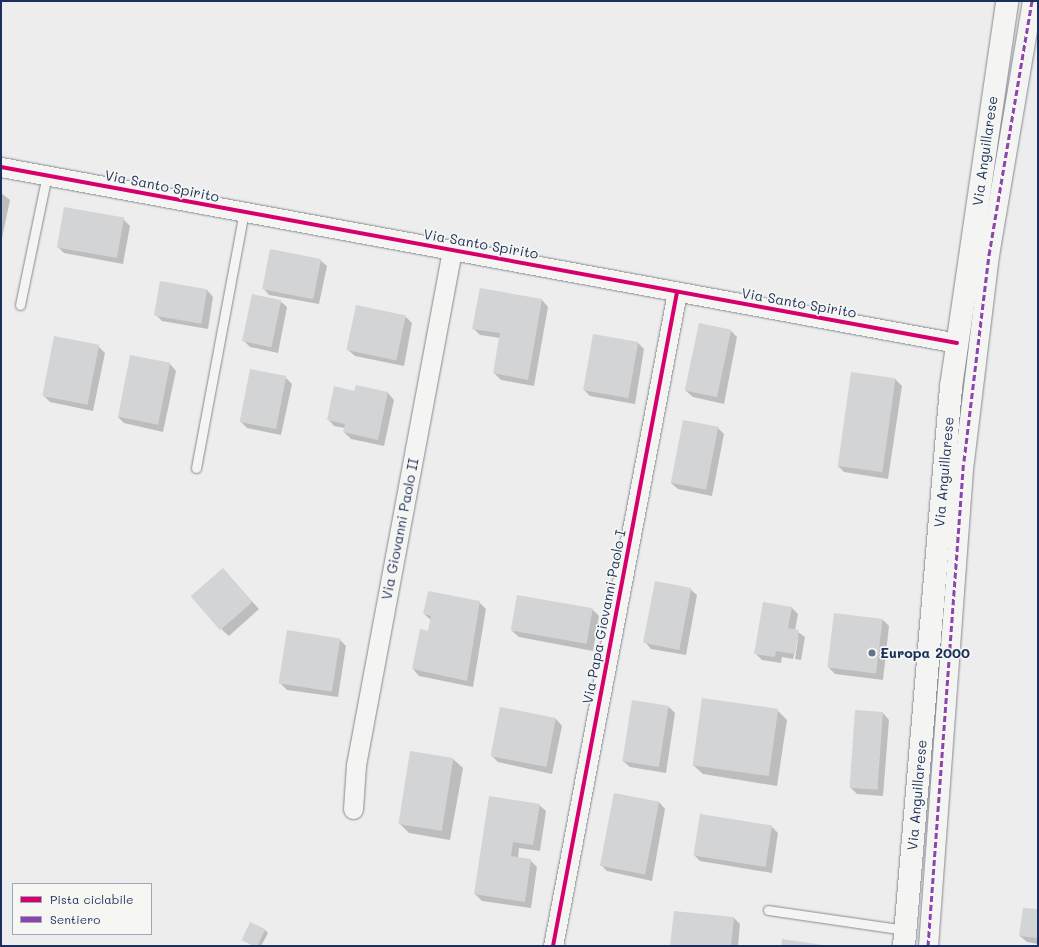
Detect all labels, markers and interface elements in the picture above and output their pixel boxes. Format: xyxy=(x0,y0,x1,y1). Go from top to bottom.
street label: Via Anguillarese xyxy=(969,95,1001,207)
street label: Via Santo Spirito xyxy=(103,167,221,205)
street label: Via Santo Spirito xyxy=(422,226,540,262)
street label: Via Santo Spirito xyxy=(740,285,858,321)
street label: Via Anguillarese xyxy=(931,416,957,528)
street label: Via Giovanni Paolo II xyxy=(378,457,422,601)
street label: Via Papa Giovanni Paolo I xyxy=(579,529,629,705)
place label: Europa 2000 xyxy=(880,645,970,661)
marker: Europa 2000 xyxy=(867,648,877,658)
street label: Via Anguillarese xyxy=(904,739,930,851)
legend xyxy=(12,883,152,935)
text: Pista ciclabile xyxy=(50,891,133,907)
text: Sentiero xyxy=(50,911,100,927)

